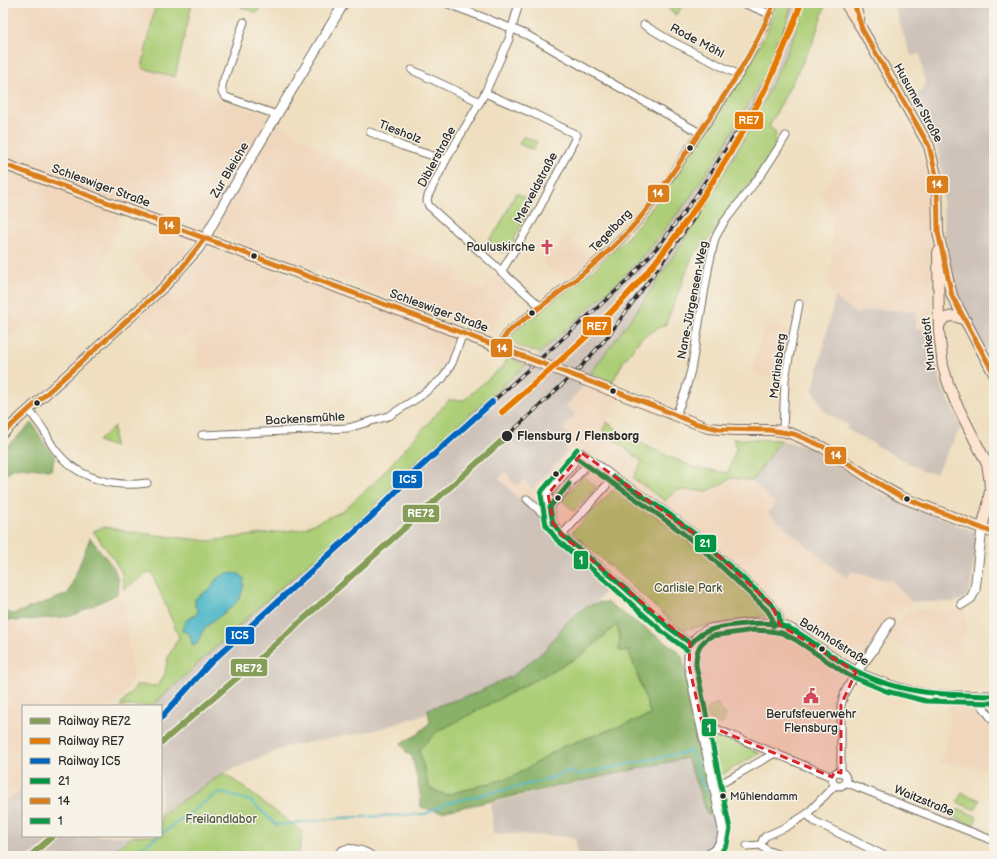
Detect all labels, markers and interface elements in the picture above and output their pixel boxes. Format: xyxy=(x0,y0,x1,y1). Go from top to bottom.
street label: Rode Möhl xyxy=(667,21,727,61)
street label: Husumer Straße xyxy=(890,61,946,145)
line badge: RE7 xyxy=(734,111,764,130)
text: RE7 xyxy=(739,114,759,127)
street label: Tiesholz xyxy=(377,117,424,147)
street label: Diblerstraße xyxy=(415,124,459,190)
street label: Zur Bleiche xyxy=(207,139,252,201)
unlabelled marker xyxy=(685,143,695,153)
street label: Merveldstraße xyxy=(511,150,561,226)
street label: Schleswiger Straße xyxy=(50,161,152,211)
line badge: 14 xyxy=(926,175,949,194)
text: 14 xyxy=(931,178,943,191)
line badge: 14 xyxy=(647,184,670,203)
text: 14 xyxy=(652,187,664,200)
street label: Tegelbarg xyxy=(587,206,635,256)
line badge: 14 xyxy=(158,216,181,235)
text: 14 xyxy=(163,219,175,232)
church icon: Pauluskirche xyxy=(538,238,556,256)
place label: Pauluskirche xyxy=(466,240,535,255)
street label: Nane-Jürgensen-Weg xyxy=(674,240,712,360)
unlabelled marker xyxy=(249,251,259,261)
street label: Schleswiger Straße xyxy=(388,286,490,336)
unlabelled marker xyxy=(527,308,537,318)
line badge: RE7 xyxy=(582,316,612,336)
street label: Munketoft xyxy=(919,316,939,372)
text: RE7 xyxy=(587,320,607,333)
street label: Martinsberg xyxy=(767,332,789,400)
line badge: 14 xyxy=(490,338,513,358)
text: 14 xyxy=(496,342,508,355)
unlabelled marker xyxy=(608,386,618,396)
unlabelled marker xyxy=(32,398,42,408)
street label: Backensmühle xyxy=(265,409,345,429)
marker: Flensburg / Flensborg xyxy=(500,429,514,443)
place label: Flensburg / Flensborg xyxy=(517,429,639,444)
line badge: 14 xyxy=(824,446,847,465)
text: 14 xyxy=(830,449,842,462)
unlabelled marker xyxy=(551,469,561,479)
line badge: IC5 xyxy=(392,470,423,489)
text: IC5 xyxy=(399,473,418,486)
unlabelled marker xyxy=(553,493,563,503)
unlabelled marker xyxy=(902,494,912,504)
line badge: RE72 xyxy=(402,504,440,523)
text: RE72 xyxy=(407,507,435,520)
line badge: 21 xyxy=(694,534,717,553)
text: 21 xyxy=(700,537,711,550)
line badge: 1 xyxy=(573,550,589,570)
text: 1 xyxy=(579,554,583,567)
park label: Carlisle Park xyxy=(654,581,722,596)
street label: Bahnhofstraße xyxy=(796,615,872,669)
line badge: IC5 xyxy=(225,626,255,645)
text: IC5 xyxy=(231,629,250,642)
unlabelled marker xyxy=(817,644,827,654)
line badge: RE72 xyxy=(230,658,268,677)
text: RE72 xyxy=(235,662,263,675)
public building icon: Berufsfeuerwehr Flensburg xyxy=(802,687,820,705)
legend xyxy=(22,705,162,837)
place label: Berufsfeuerwehr Flensburg xyxy=(766,707,857,736)
text: Railway RE72 xyxy=(58,714,131,729)
line badge: 1 xyxy=(701,718,717,737)
text: 1 xyxy=(707,722,711,735)
text: Railway RE7 xyxy=(58,734,124,749)
text: Railway IC5 xyxy=(58,754,121,769)
text: 21 xyxy=(58,774,70,789)
street label: Waitzstraße xyxy=(892,782,956,820)
place label: Mühlendamm xyxy=(730,790,798,803)
marker: Mühlendamm xyxy=(718,791,728,801)
text: 14 xyxy=(58,794,71,809)
park label: Freilandlabor xyxy=(185,812,257,827)
text: 1 xyxy=(58,814,63,829)

